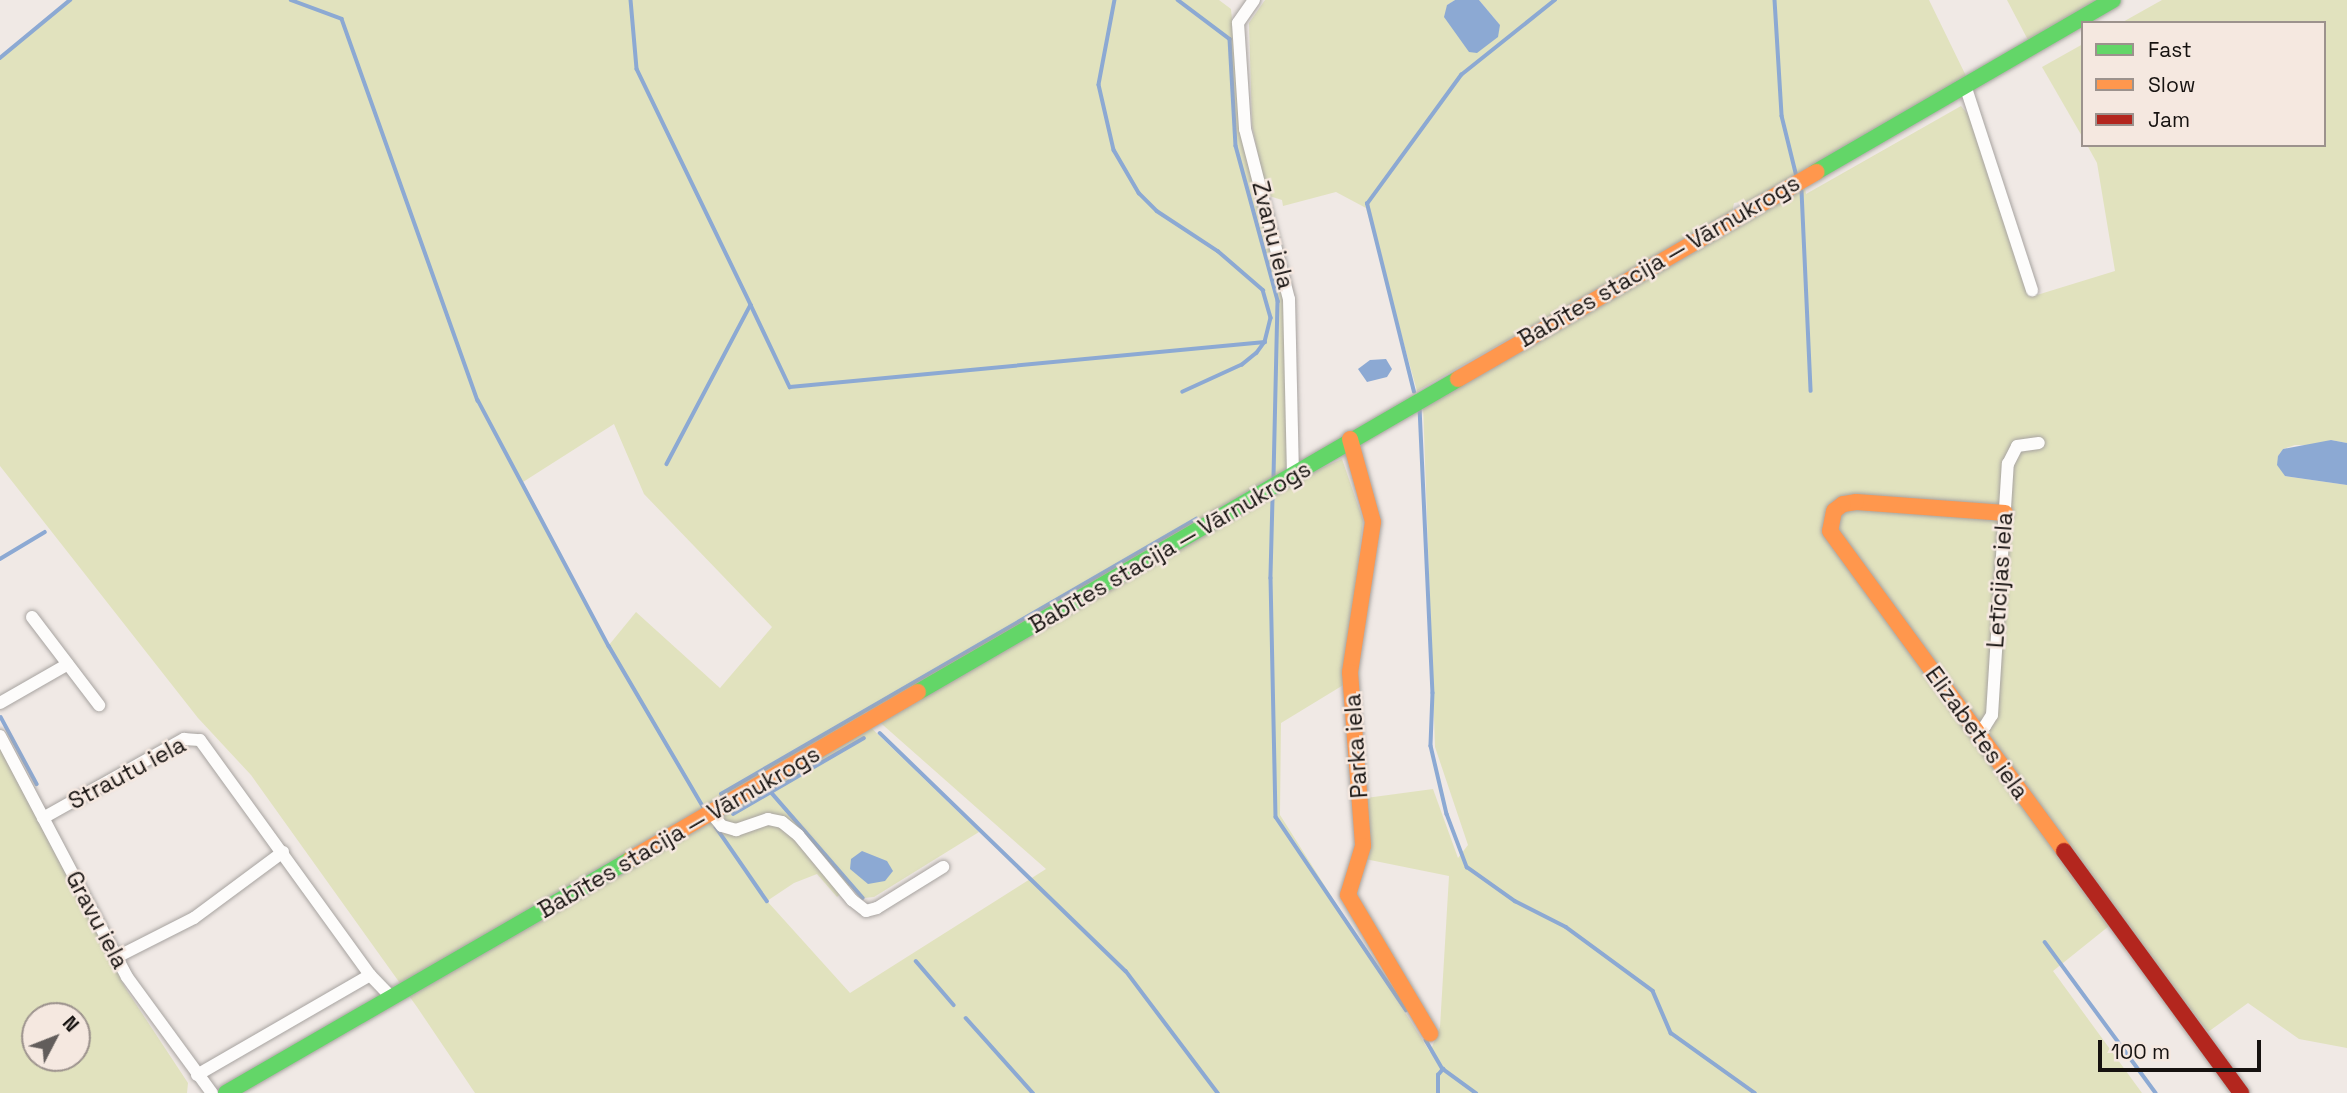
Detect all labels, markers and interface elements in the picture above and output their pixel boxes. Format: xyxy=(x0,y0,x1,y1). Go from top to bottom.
legend xyxy=(2081,21,2326,147)
text: Fast xyxy=(2148,36,2192,63)
text: Slow xyxy=(2148,71,2196,98)
text: Jam xyxy=(2148,106,2190,133)
street label: Babītes stacija — Vārnukrogs xyxy=(1513,169,1805,353)
street label: Zvanu iela xyxy=(1246,178,1300,292)
street label: Babītes stacija — Vārnukrogs xyxy=(1024,455,1316,639)
street label: Letīcijas iela xyxy=(1981,511,2019,649)
street label: Elizabetes iela xyxy=(1920,661,2034,805)
street label: Parka iela xyxy=(1339,693,1373,799)
street label: Strautu iela xyxy=(64,731,190,815)
street label: Babītes stacija — Vārnukrogs xyxy=(533,740,825,924)
street label: Gravu iela xyxy=(60,866,134,974)
north arrow xyxy=(21,1002,91,1072)
text: N xyxy=(57,1011,84,1037)
scale bar xyxy=(2102,1026,2265,1070)
text: 100 m xyxy=(2111,1038,2170,1065)

